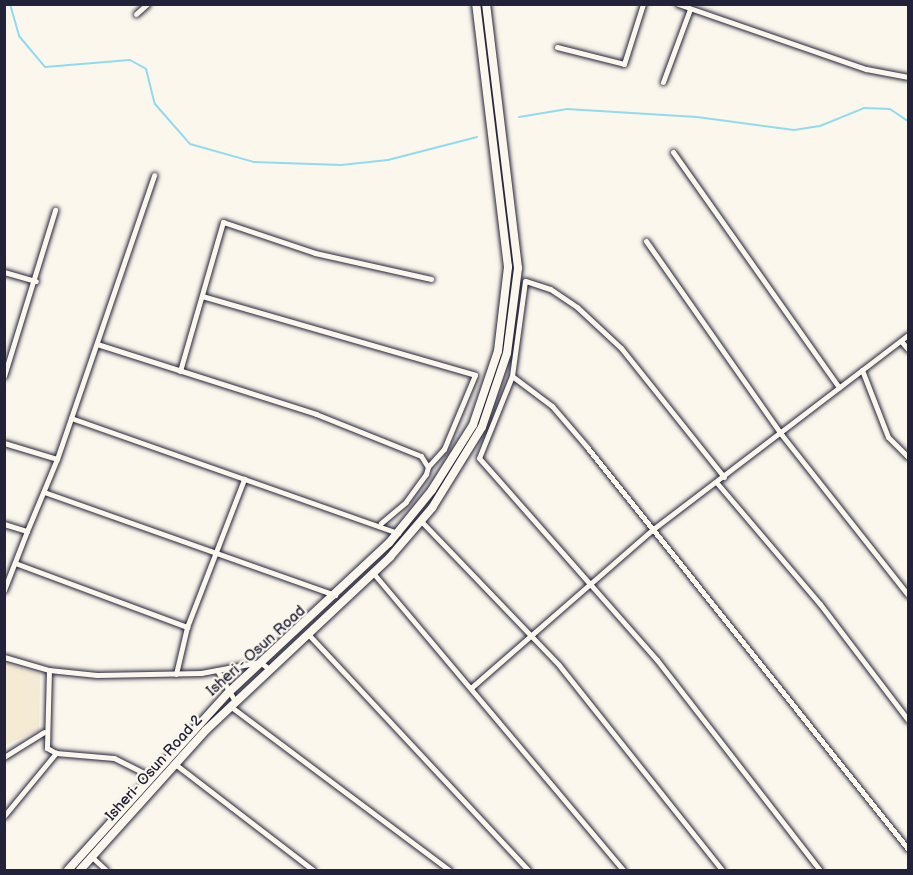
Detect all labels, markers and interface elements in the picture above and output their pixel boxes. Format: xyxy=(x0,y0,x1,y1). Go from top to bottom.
street label: Isheri - Osun Road xyxy=(203,602,309,700)
street label: Isheri- Osun Road 2 xyxy=(102,711,206,825)

